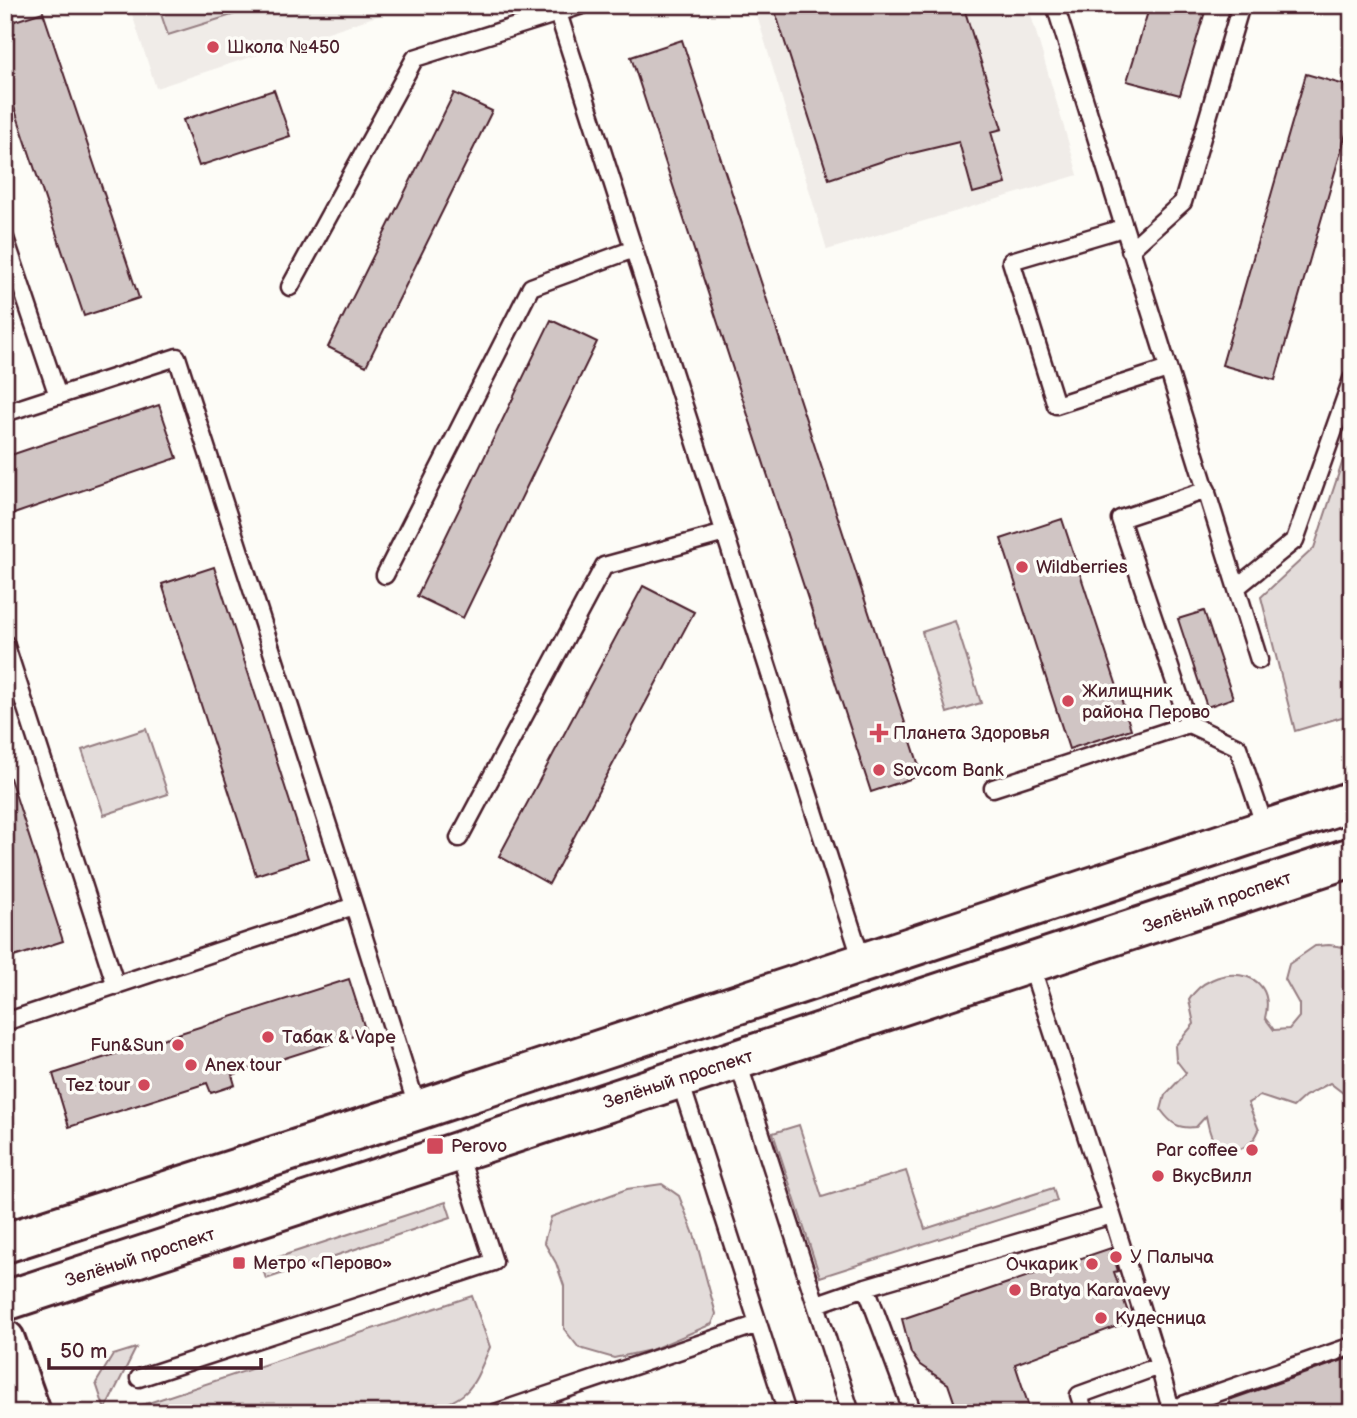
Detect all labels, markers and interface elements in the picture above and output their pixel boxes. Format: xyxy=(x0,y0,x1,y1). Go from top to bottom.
place label: Школа №450 xyxy=(227,37,340,58)
marker: Школа №450 xyxy=(205,39,221,55)
place label: Wildberries xyxy=(1036,557,1128,578)
marker: Wildberries xyxy=(1014,559,1030,575)
place label: Жилищник района Перово xyxy=(1082,681,1210,723)
marker: Жилищник района Перово xyxy=(1060,693,1076,709)
place label: Планета Здоровья xyxy=(893,723,1050,744)
marker: Планета Здоровья xyxy=(871,725,887,741)
place label: Sovcom Bank xyxy=(893,760,1004,781)
marker: Sovcom Bank xyxy=(871,762,887,778)
street label: Зелёный проспект xyxy=(1140,867,1295,938)
place label: Табак & Vape xyxy=(282,1027,396,1048)
marker: Табак & Vape xyxy=(260,1029,276,1045)
place label: Fun&Sun xyxy=(90,1035,164,1056)
marker: Fun&Sun xyxy=(170,1037,186,1053)
street label: Зелёный проспект xyxy=(601,1045,756,1114)
place label: Anex tour xyxy=(205,1055,282,1076)
marker: Anex tour xyxy=(183,1057,199,1073)
place label: Tez tour xyxy=(65,1075,130,1096)
marker: Tez tour xyxy=(136,1077,152,1093)
marker: Perovo xyxy=(425,1136,445,1156)
place label: Perovo xyxy=(451,1136,507,1157)
place label: Par coffee xyxy=(1156,1140,1238,1161)
marker: Par coffee xyxy=(1244,1142,1260,1158)
place label: ВкусВилл xyxy=(1172,1166,1252,1187)
marker: ВкусВилл xyxy=(1150,1168,1166,1184)
street label: Зелёный проспект xyxy=(63,1223,218,1292)
place label: У Палыча xyxy=(1130,1247,1214,1268)
marker: У Палыча xyxy=(1108,1249,1124,1265)
place label: Метро «Перово» xyxy=(253,1253,392,1274)
place label: Очкарик xyxy=(1006,1254,1078,1275)
marker: Метро «Перово» xyxy=(231,1255,247,1271)
marker: Очкарик xyxy=(1084,1256,1100,1272)
place label: Bratya Karavaevy xyxy=(1029,1280,1171,1301)
marker: Bratya Karavaevy xyxy=(1007,1282,1023,1298)
place label: Кудесница xyxy=(1115,1308,1207,1329)
marker: Кудесница xyxy=(1093,1310,1109,1326)
scale bar xyxy=(49,1327,261,1371)
text: 50 m xyxy=(60,1339,107,1364)

